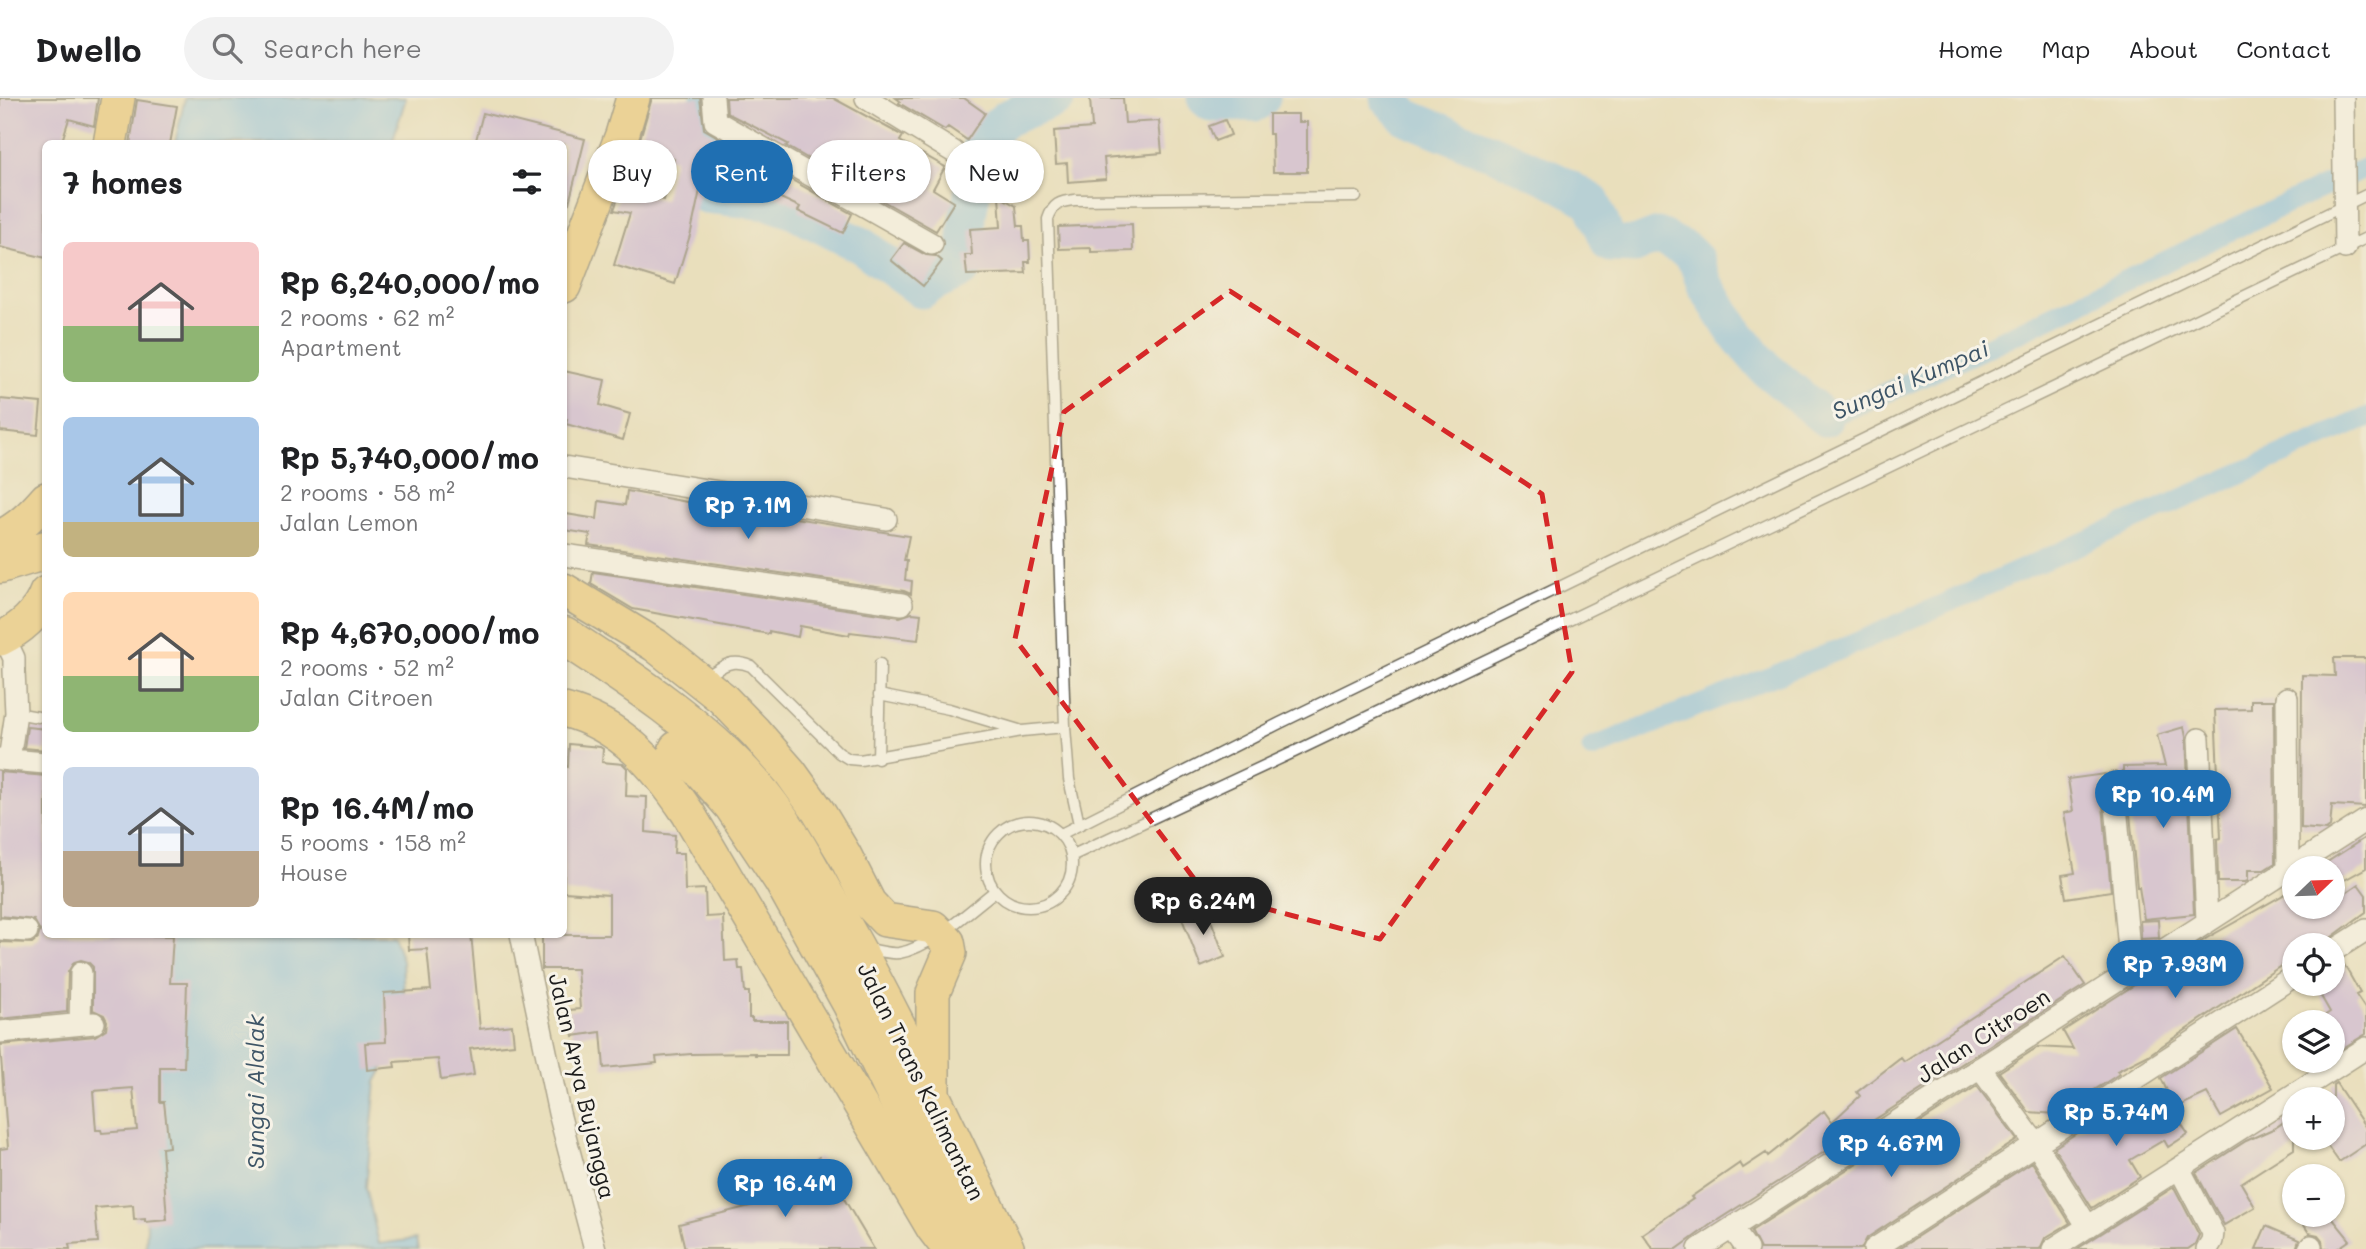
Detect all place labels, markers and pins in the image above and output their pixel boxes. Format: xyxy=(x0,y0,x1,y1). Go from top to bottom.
pin: Rp 7.1M xyxy=(683,482,813,541)
pin: Rp 10.4M xyxy=(2091,770,2235,830)
pin: Rp 6.24M xyxy=(1131,878,1275,937)
pin: Rp 7.93M xyxy=(2103,940,2247,1000)
pin: Rp 5.74M xyxy=(2044,1088,2188,1148)
pin: Rp 4.67M xyxy=(1819,1119,1963,1179)
pin: Rp 16.4M xyxy=(713,1160,857,1219)

